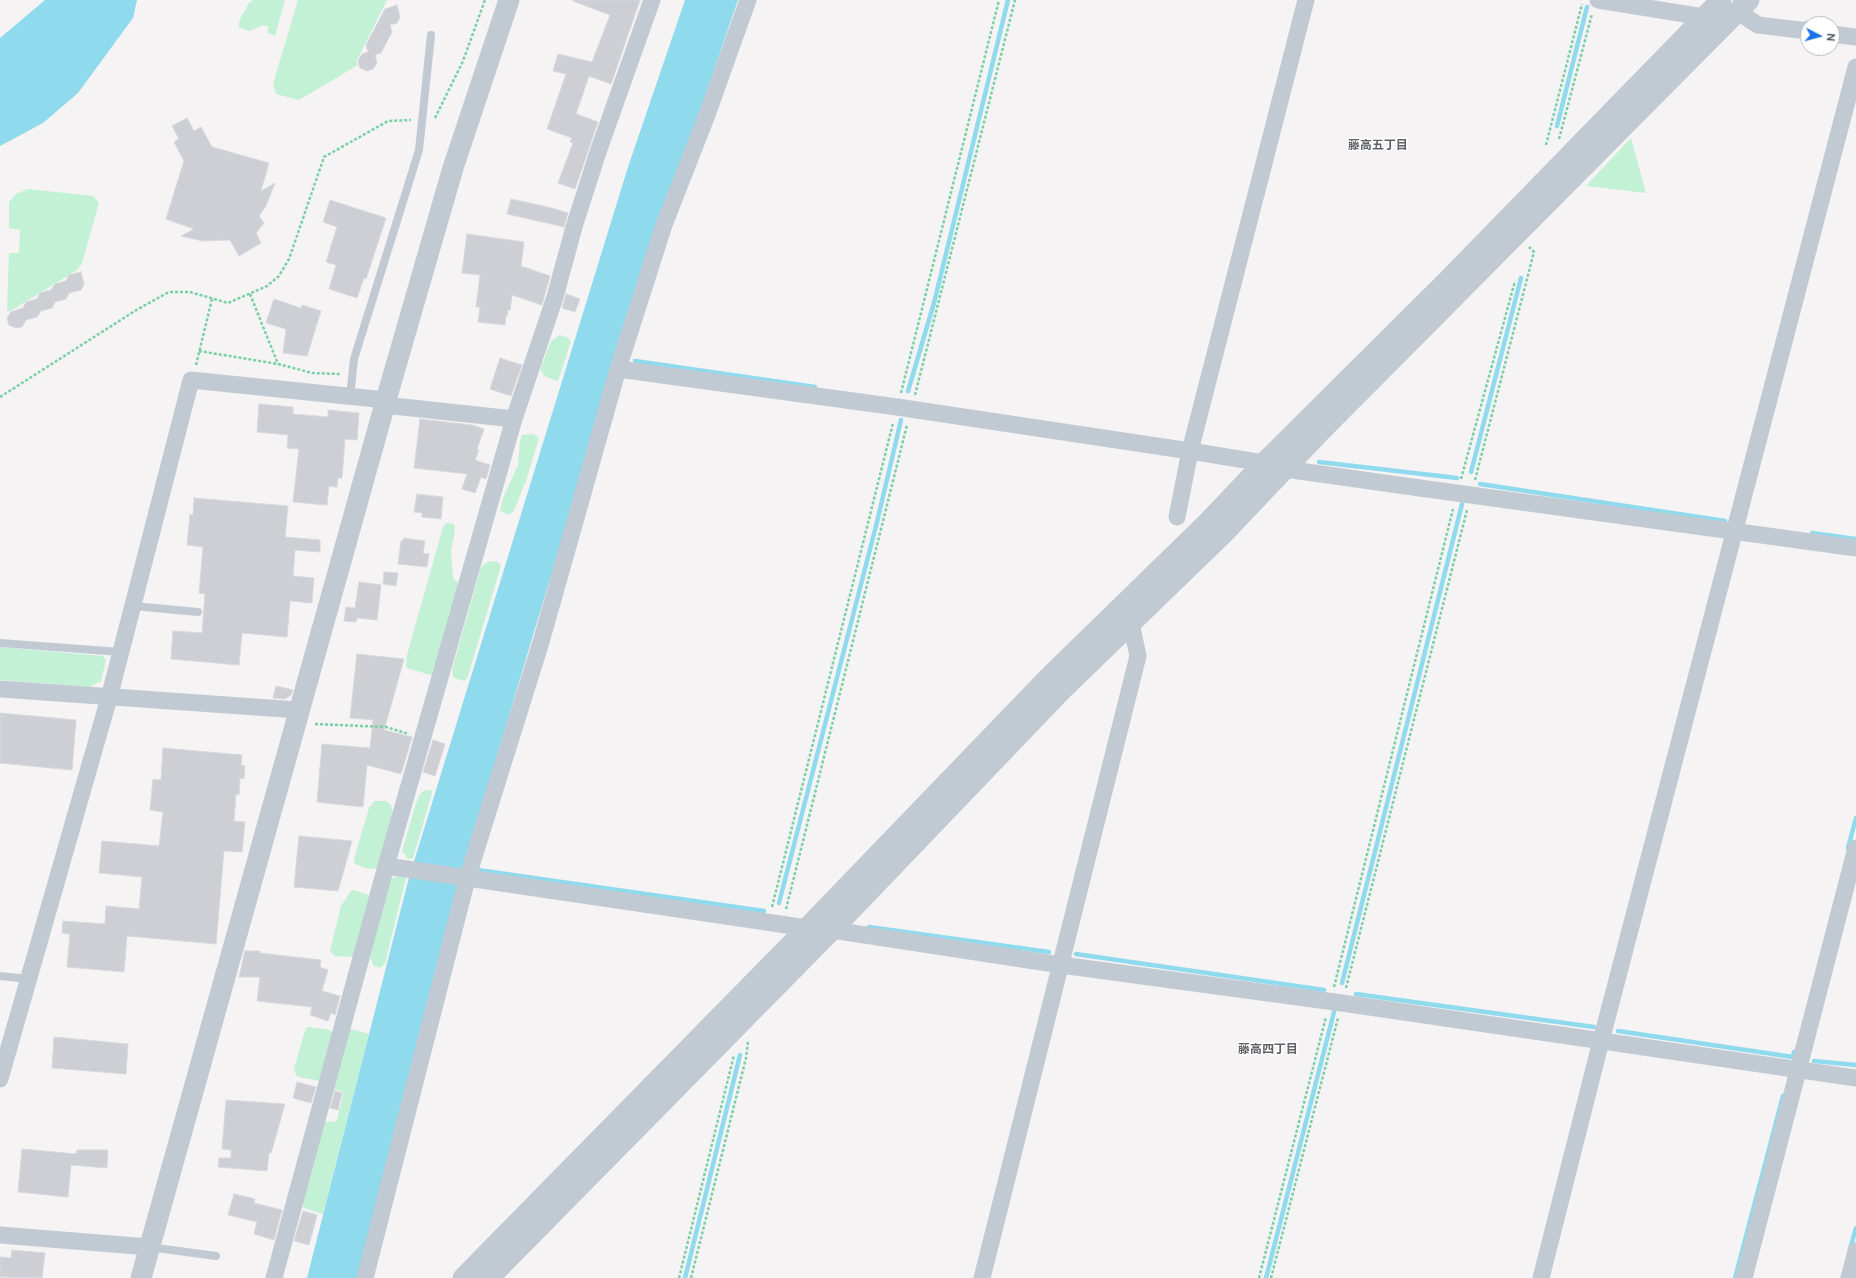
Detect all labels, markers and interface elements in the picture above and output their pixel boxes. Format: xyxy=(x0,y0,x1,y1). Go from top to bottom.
north arrow xyxy=(1800,16,1840,56)
text: N xyxy=(1825,32,1837,42)
district label: 藤高五丁目 xyxy=(1348,138,1408,152)
district label: 藤高四丁目 xyxy=(1238,1042,1298,1056)

